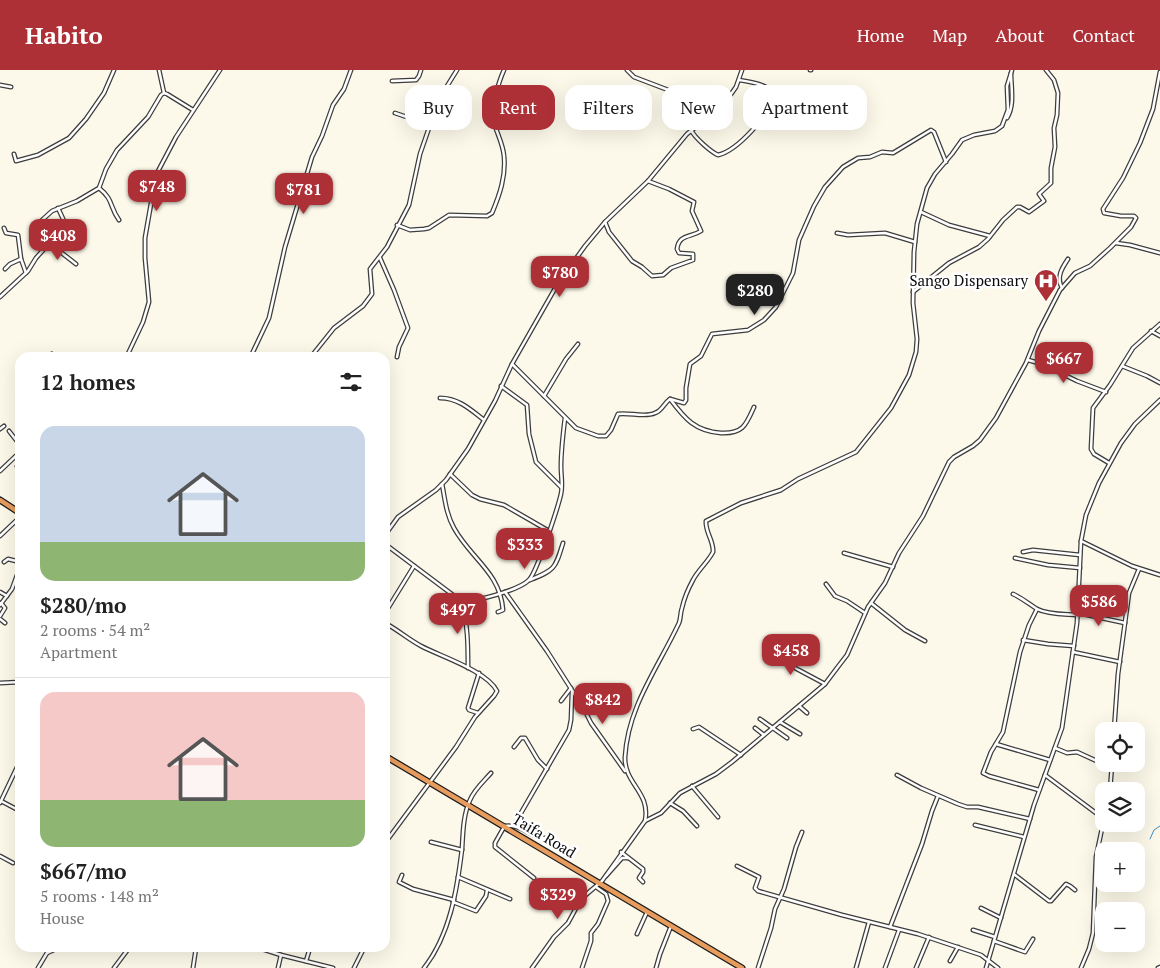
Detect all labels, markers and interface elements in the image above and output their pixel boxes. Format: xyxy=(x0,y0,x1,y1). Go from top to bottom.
text: Habito xyxy=(25,19,103,51)
text: Home xyxy=(857,23,904,47)
text: Map xyxy=(932,23,967,47)
text: About xyxy=(995,23,1044,47)
text: Contact xyxy=(1072,23,1135,47)
chip: Buy xyxy=(405,85,472,130)
chip: Rent xyxy=(482,85,555,130)
chip: Filters xyxy=(565,85,652,130)
chip: New xyxy=(662,85,733,130)
chip: Apartment xyxy=(743,85,867,130)
pin: $748 xyxy=(127,170,187,212)
pin: $781 xyxy=(274,172,334,215)
text: $748 xyxy=(139,175,175,197)
text: $781 xyxy=(286,178,322,200)
pin: $408 xyxy=(28,218,88,261)
text: $408 xyxy=(40,224,76,246)
pin: $780 xyxy=(530,256,590,298)
text: $780 xyxy=(542,261,578,283)
hospital icon: Sango Dispensary xyxy=(1033,268,1059,302)
place label: Sango Dispensary xyxy=(909,270,1028,290)
pin: $280 xyxy=(725,274,785,316)
text: $280 xyxy=(737,279,773,301)
pin: $667 xyxy=(1034,342,1094,384)
text: $667 xyxy=(1046,347,1082,369)
text: 12 homes xyxy=(40,368,136,396)
icon: filters xyxy=(337,368,365,396)
icon: home xyxy=(158,459,248,549)
pin: $333 xyxy=(495,528,555,570)
text: $333 xyxy=(507,533,543,555)
pin: $586 xyxy=(1069,584,1129,627)
text: $586 xyxy=(1081,590,1117,612)
text: $280/mo xyxy=(40,591,127,619)
pin: $497 xyxy=(428,592,488,635)
text: $497 xyxy=(440,598,476,620)
text: 2 rooms · 54 m² xyxy=(40,619,150,641)
pin: $458 xyxy=(761,634,821,676)
text: $458 xyxy=(773,639,809,661)
text: Apartment xyxy=(40,641,117,663)
pin: $842 xyxy=(573,682,633,725)
text: $842 xyxy=(585,688,621,710)
map controls xyxy=(1095,722,1145,952)
button: locate xyxy=(1095,722,1145,772)
icon: home xyxy=(158,724,248,814)
button: layers xyxy=(1095,782,1145,832)
street label: Taifa Road xyxy=(509,808,580,862)
button: + xyxy=(1095,842,1145,892)
text: $667/mo xyxy=(40,857,127,885)
pin: $329 xyxy=(528,878,588,920)
text: $329 xyxy=(540,883,576,905)
text: 5 rooms · 148 m² xyxy=(40,885,159,907)
button: − xyxy=(1095,902,1145,952)
text: House xyxy=(40,907,85,929)

